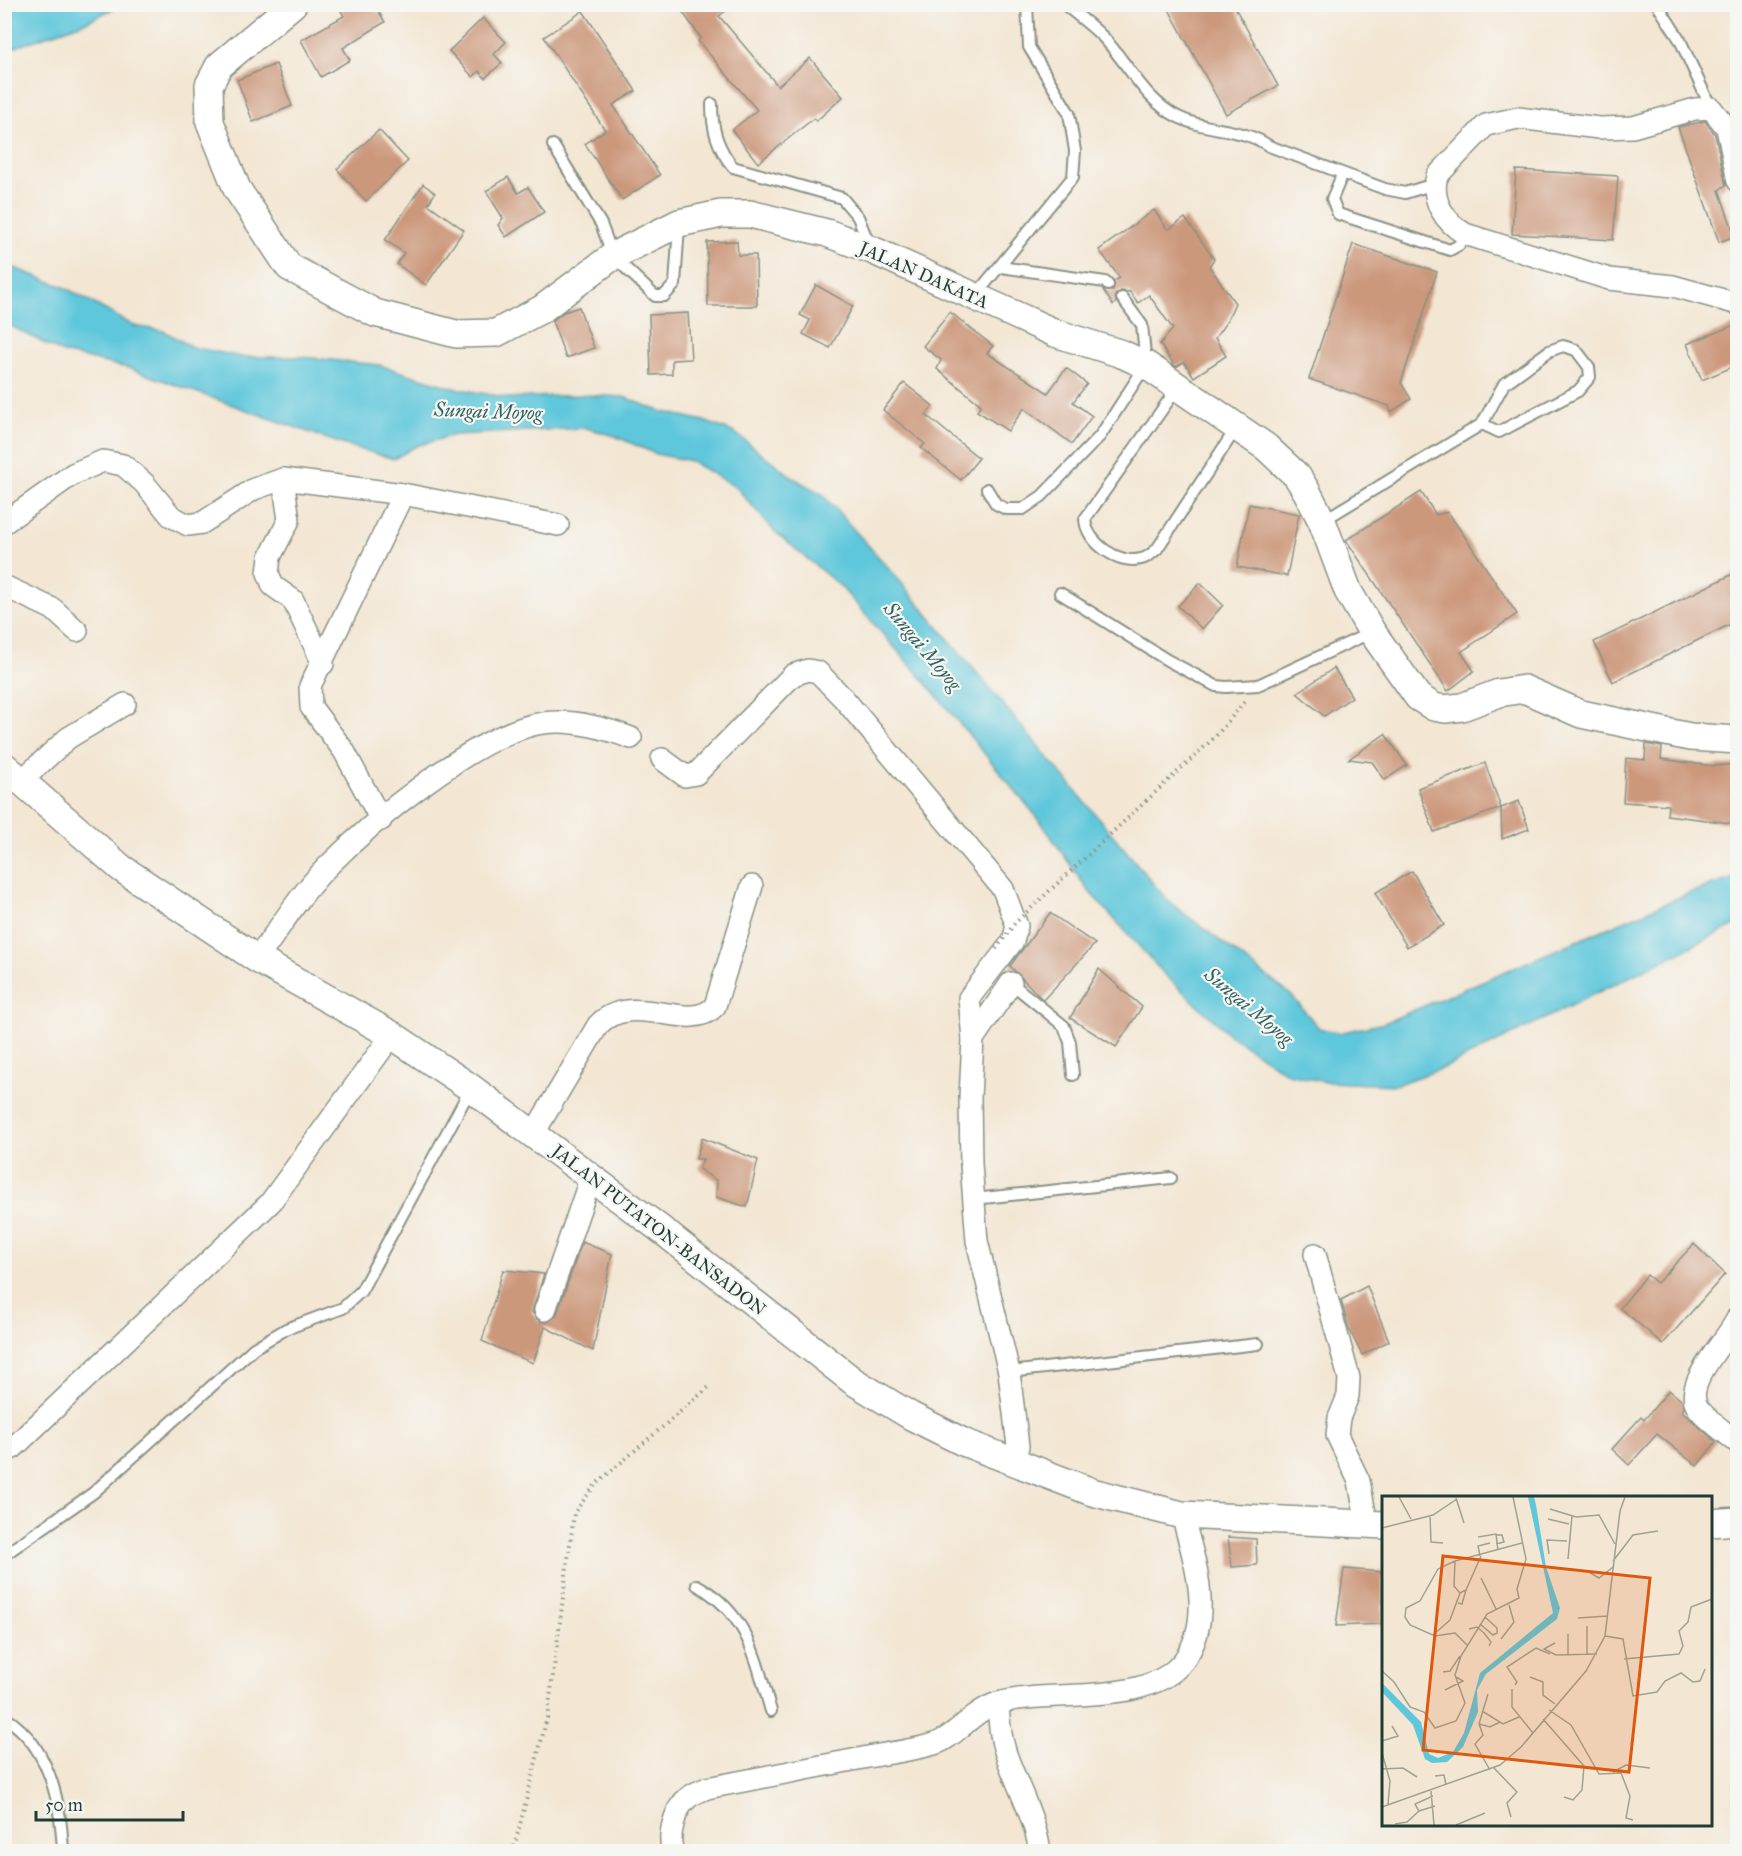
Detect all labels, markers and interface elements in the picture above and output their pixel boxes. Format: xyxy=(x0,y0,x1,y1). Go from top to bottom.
street label: JALAN DAKATA xyxy=(854,236,992,314)
water label: Sungai Moyog xyxy=(432,397,544,425)
water label: Sungai Moyog xyxy=(878,596,968,696)
water label: Sungai Moyog xyxy=(1199,961,1299,1051)
street label: JALAN PUTATON-BANSADON xyxy=(545,1138,770,1321)
inset map xyxy=(1382,1496,1712,1826)
scale bar xyxy=(36,1784,183,1822)
text: 50 m xyxy=(45,1794,83,1816)

